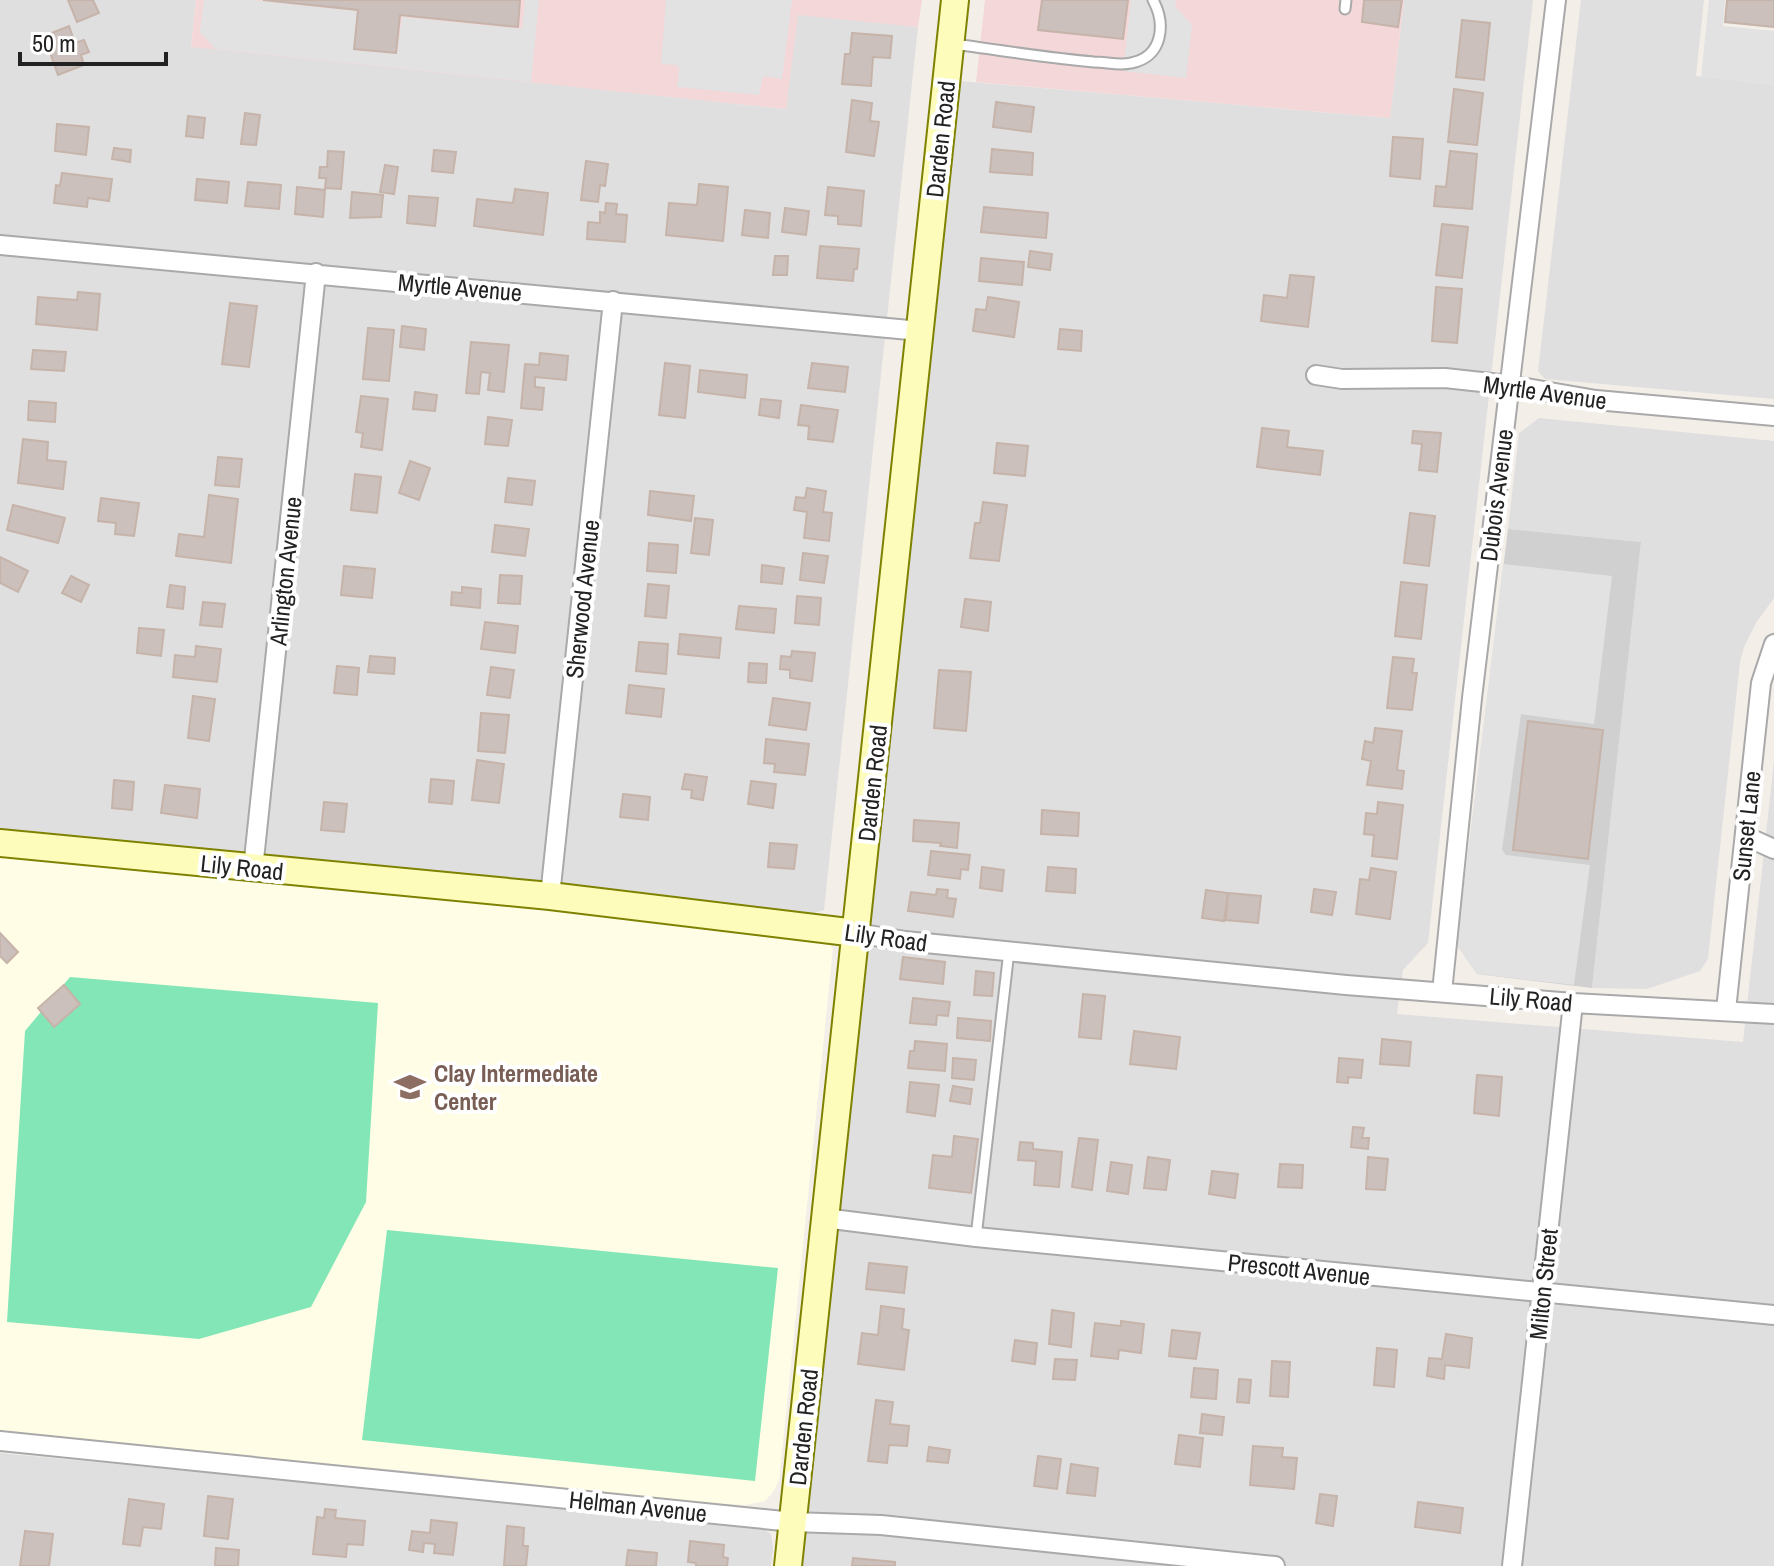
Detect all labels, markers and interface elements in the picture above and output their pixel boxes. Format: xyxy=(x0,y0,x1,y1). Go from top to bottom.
scale bar xyxy=(20,16,166,66)
text: 50 m xyxy=(32,27,76,59)
street label: Darden Road xyxy=(918,79,962,199)
street label: Myrtle Avenue xyxy=(397,266,523,308)
street label: Myrtle Avenue xyxy=(1481,368,1609,416)
street label: Dubois Avenue xyxy=(1472,427,1520,563)
street label: Arlington Avenue xyxy=(261,495,309,648)
street label: Sherwood Avenue xyxy=(558,518,606,680)
street label: Darden Road xyxy=(850,723,894,843)
street label: Sunset Lane xyxy=(1724,769,1768,883)
street label: Lily Road xyxy=(199,847,285,887)
street label: Lily Road xyxy=(843,915,929,959)
street label: Lily Road xyxy=(1488,979,1574,1019)
place label: Clay Intermediate Center xyxy=(434,1057,598,1117)
school or university icon: Clay Intermediate Center xyxy=(393,1070,427,1104)
street label: Milton Street xyxy=(1521,1226,1565,1341)
street label: Prescott Avenue xyxy=(1226,1246,1372,1292)
street label: Darden Road xyxy=(781,1367,825,1487)
street label: Helman Avenue xyxy=(567,1483,709,1529)

